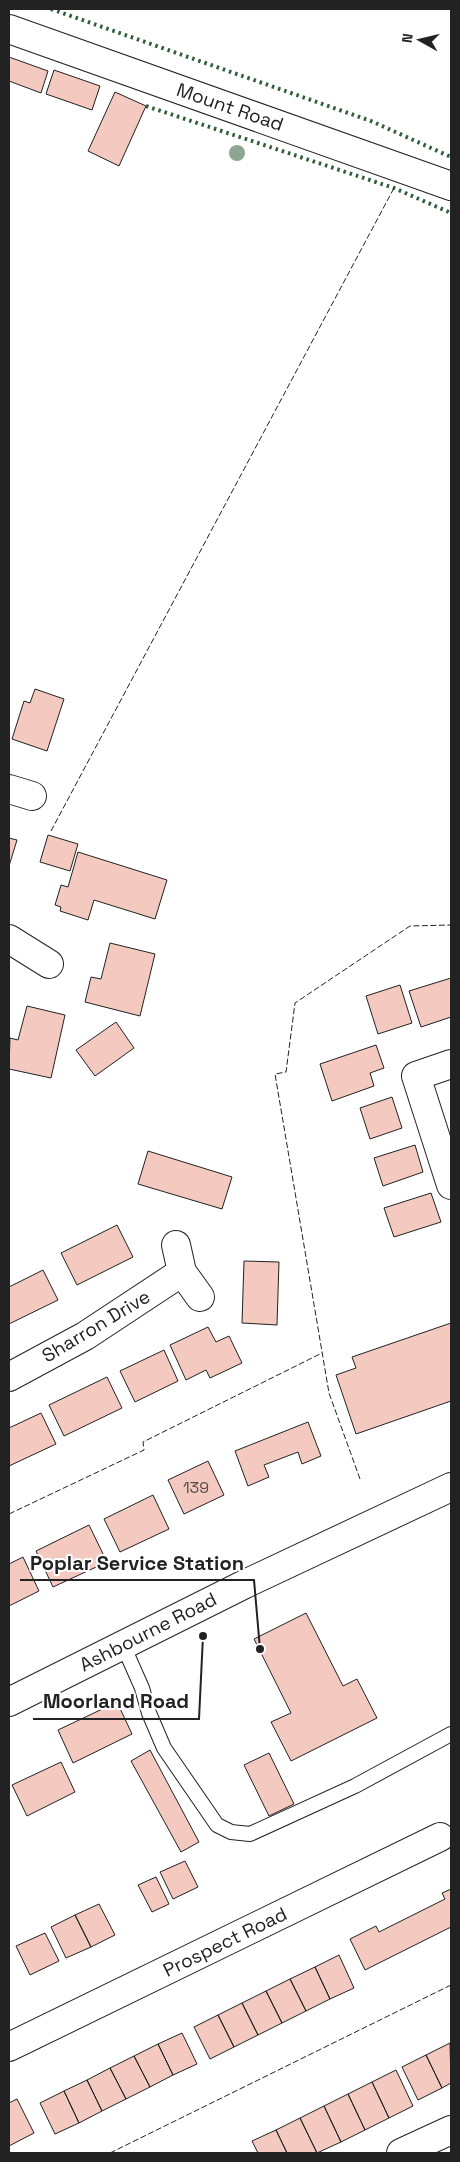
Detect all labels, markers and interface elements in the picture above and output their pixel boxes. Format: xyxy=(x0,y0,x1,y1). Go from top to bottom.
north arrow xyxy=(395,15,445,65)
text: N xyxy=(398,32,417,44)
street label: Mount Road xyxy=(173,77,287,137)
street label: Sharron Drive xyxy=(37,1284,155,1368)
house number: 139 xyxy=(183,1477,209,1498)
callout: Poplar Service Station xyxy=(20,1545,254,1580)
text: Poplar Service Station xyxy=(30,1550,244,1576)
street label: Ashbourne Road xyxy=(75,1587,221,1677)
callout: Moorland Road xyxy=(33,1684,199,1719)
text: Moorland Road xyxy=(43,1688,189,1714)
street label: Prospect Road xyxy=(159,1901,291,1983)

